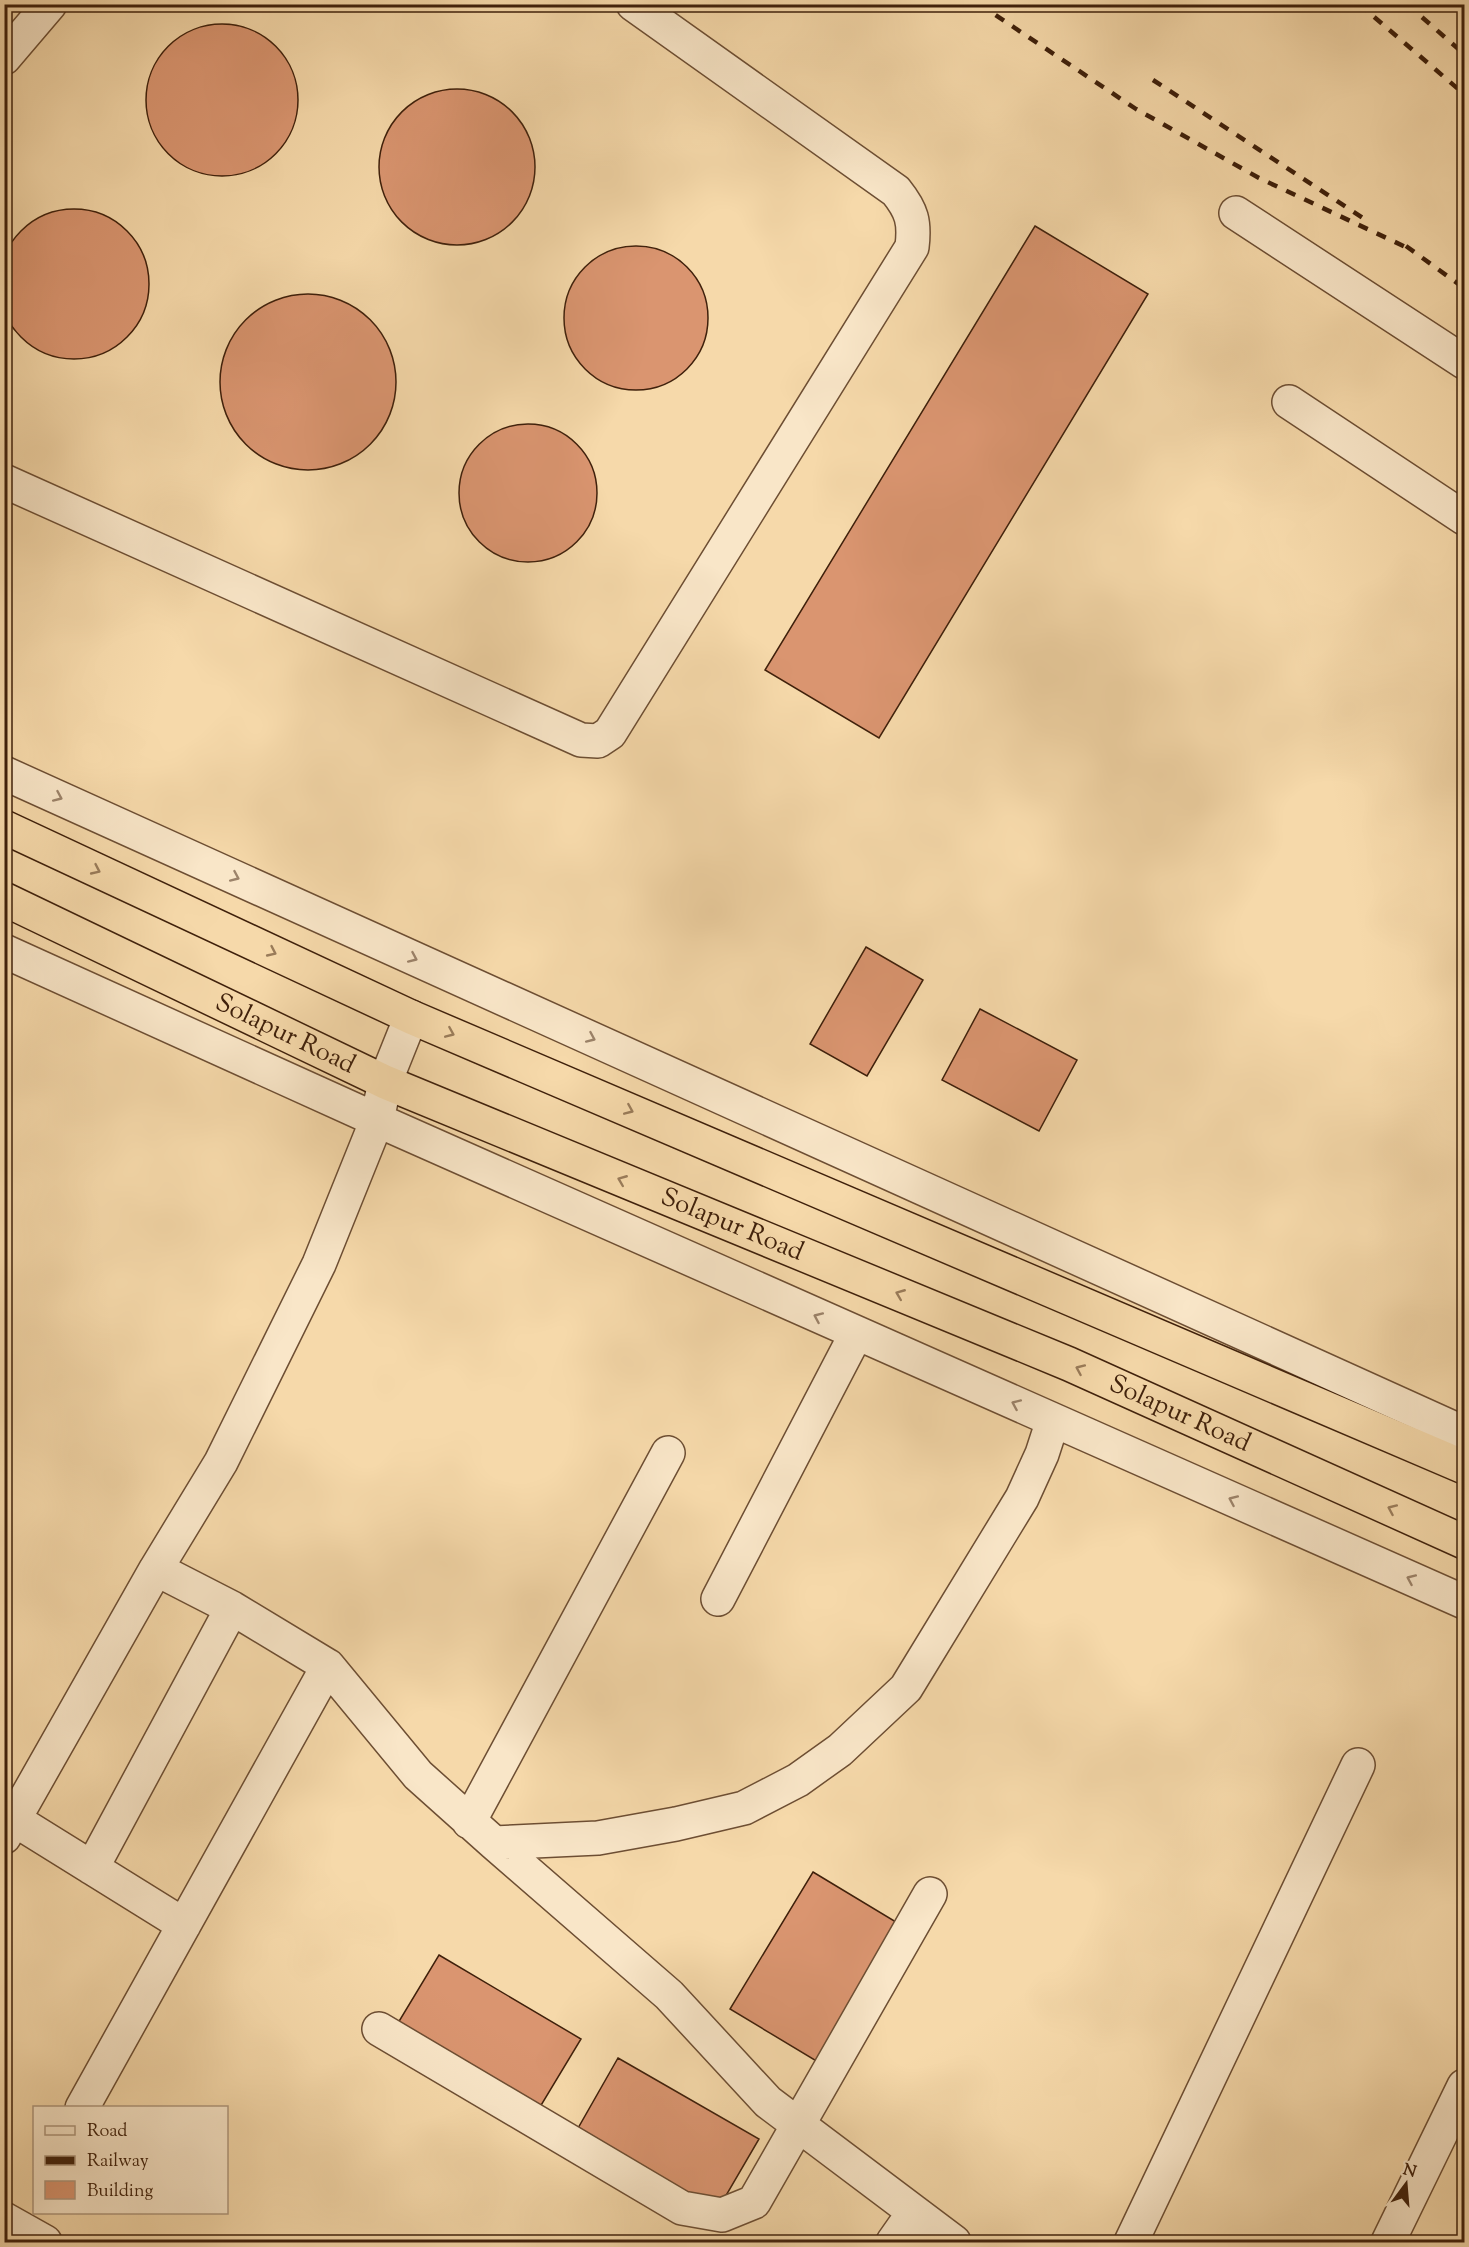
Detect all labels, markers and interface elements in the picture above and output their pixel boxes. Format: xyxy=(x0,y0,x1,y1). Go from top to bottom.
one-way arrow xyxy=(51,790,62,802)
one-way arrow xyxy=(89,862,100,874)
one-way arrow xyxy=(229,870,240,882)
one-way arrow xyxy=(266,945,277,957)
one-way arrow xyxy=(407,950,418,962)
street label: Solapur Road xyxy=(209,985,362,1084)
one-way arrow xyxy=(443,1026,454,1038)
one-way arrow xyxy=(584,1031,595,1043)
one-way arrow xyxy=(623,1103,634,1115)
one-way arrow xyxy=(618,1175,629,1187)
street label: Solapur Road xyxy=(655,1179,809,1271)
one-way arrow xyxy=(895,1289,906,1301)
one-way arrow xyxy=(814,1312,825,1324)
one-way arrow xyxy=(1075,1364,1086,1376)
street label: Solapur Road xyxy=(1103,1366,1257,1462)
one-way arrow xyxy=(1011,1399,1022,1411)
one-way arrow xyxy=(1228,1495,1239,1507)
one-way arrow xyxy=(1387,1504,1398,1516)
one-way arrow xyxy=(1406,1574,1417,1586)
legend xyxy=(33,2106,228,2214)
text: Road xyxy=(87,2119,127,2145)
text: Railway xyxy=(87,2149,149,2175)
north arrow xyxy=(1376,2154,1436,2214)
text: N xyxy=(1400,2159,1419,2185)
text: Building xyxy=(87,2179,153,2205)

